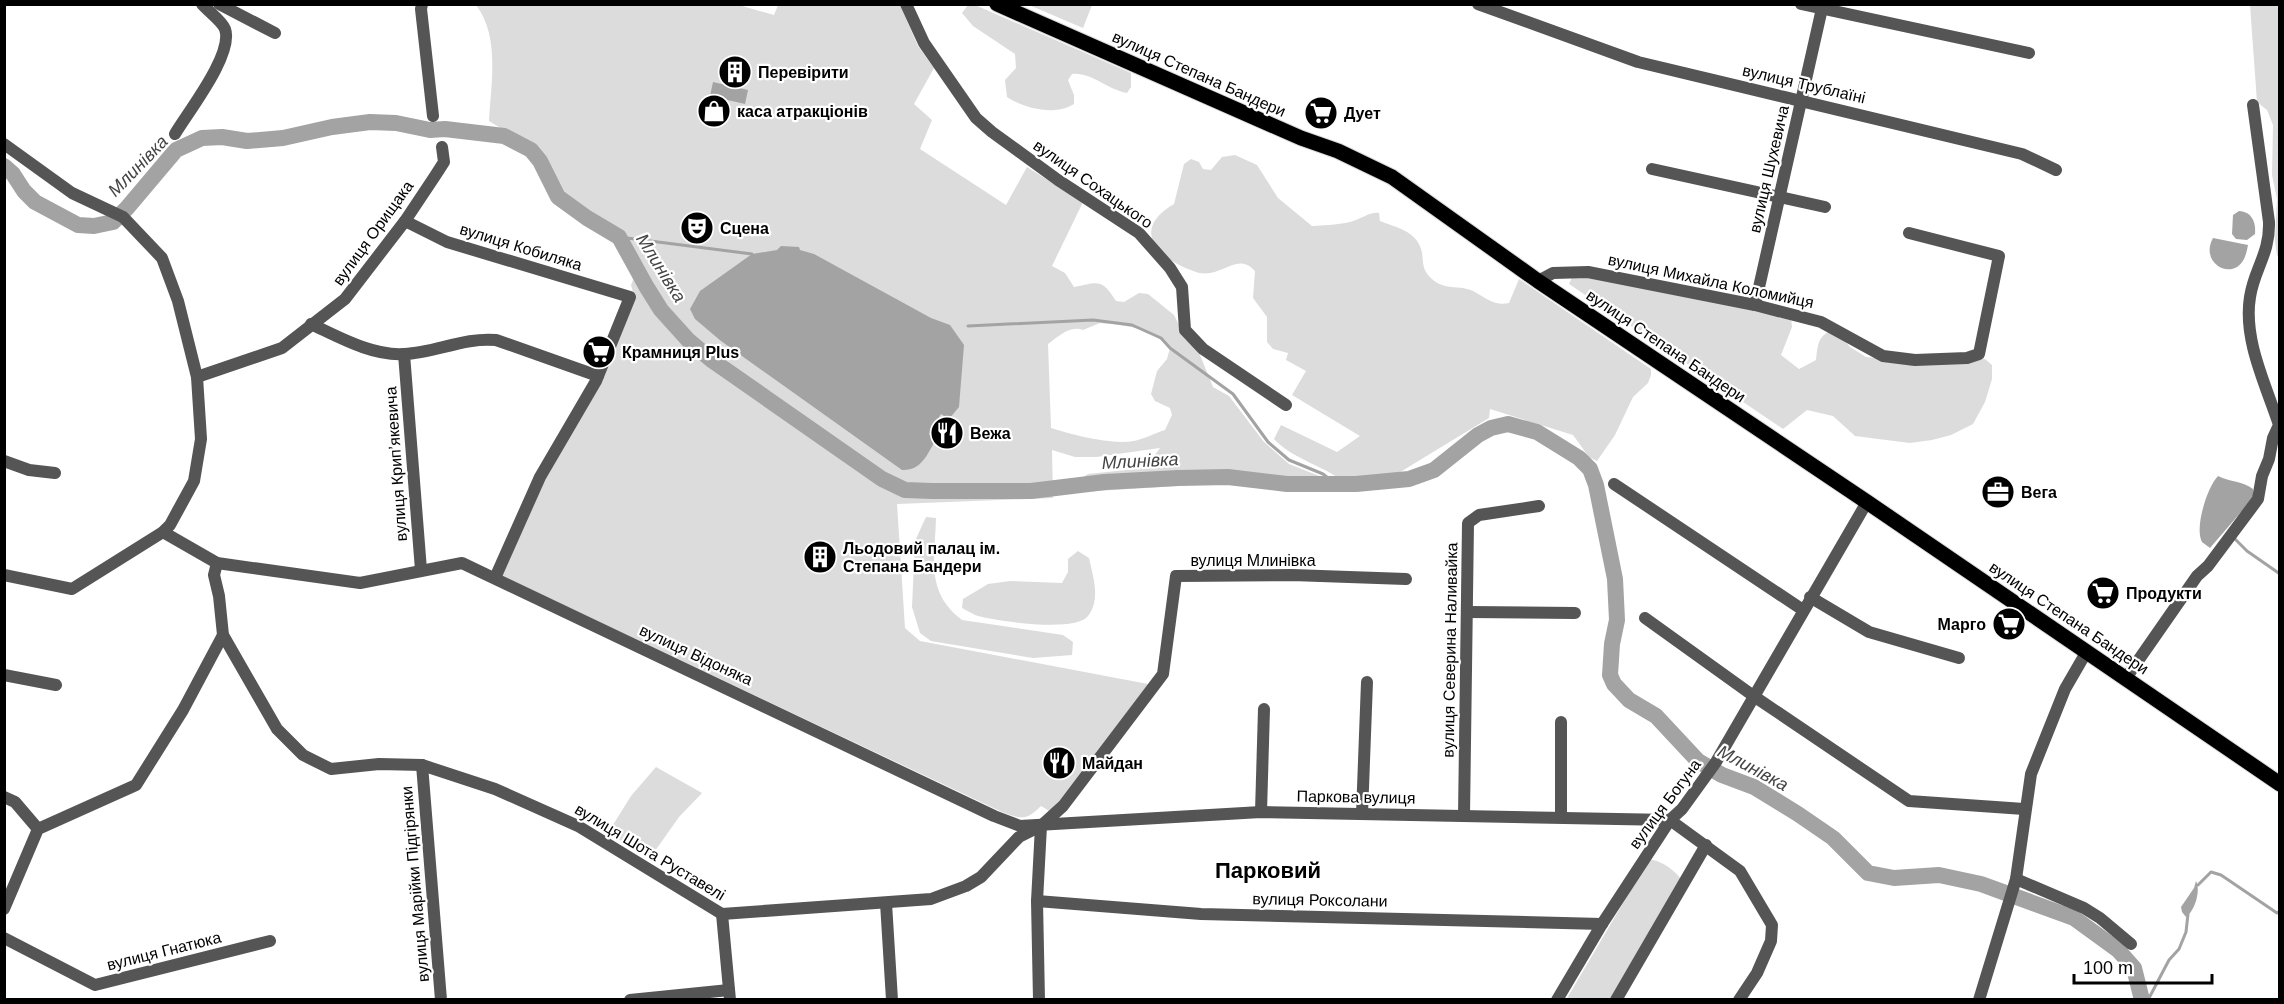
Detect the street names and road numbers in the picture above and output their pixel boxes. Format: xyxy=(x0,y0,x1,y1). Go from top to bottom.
street label: вулиця Степана Бандери xyxy=(1110,28,1288,120)
street label: вулиця Трублаїні xyxy=(1741,62,1867,106)
street label: вулиця Шухевича xyxy=(1746,103,1792,234)
street label: вулиця Сохацького xyxy=(1030,137,1156,232)
street label: вулиця Орищака xyxy=(329,177,417,289)
street label: вулиця Кобиляка xyxy=(458,220,584,274)
street label: вулиця Михайла Коломийця xyxy=(1607,251,1815,311)
street label: вулиця Степана Бандери xyxy=(1583,286,1749,406)
street label: вулиця Крипʼякевича xyxy=(382,386,410,542)
street label: вулиця Северина Наливайка xyxy=(1440,542,1460,758)
street label: вулиця Млинівка xyxy=(1190,552,1316,569)
street label: вулиця Степана Бандери xyxy=(1986,558,2152,678)
street label: вулиця Відоняка xyxy=(637,621,755,689)
street label: вулиця Богуна xyxy=(1626,756,1704,852)
street label: вулиця Марійки Підгірянки xyxy=(398,785,432,983)
street label: Паркова вулиця xyxy=(1296,787,1416,807)
street label: вулиця Шота Руставелі xyxy=(572,800,728,904)
street label: вулиця Роксолани xyxy=(1252,890,1388,910)
street label: вулиця Гнатюка xyxy=(105,929,223,973)

